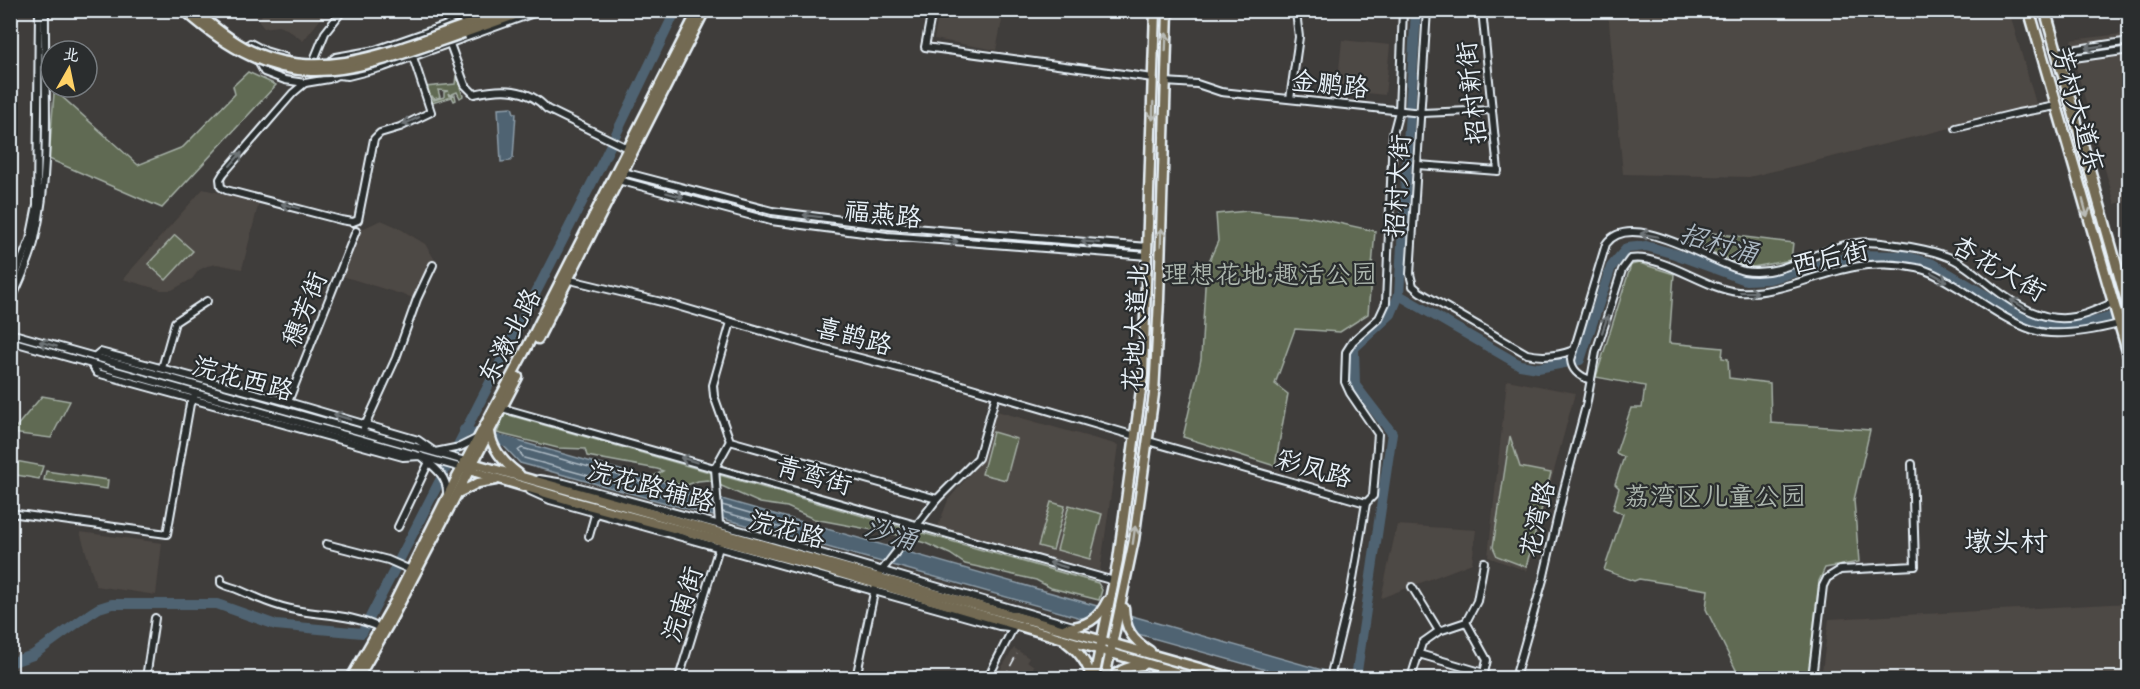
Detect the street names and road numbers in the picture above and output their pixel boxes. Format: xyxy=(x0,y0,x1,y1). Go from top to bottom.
street label: 招村新街 xyxy=(1450,40,1492,146)
street label: 芳村大道东 xyxy=(2046,43,2112,177)
street label: 金鹏路 xyxy=(1290,64,1370,104)
street label: 招村大街 xyxy=(1377,133,1417,239)
street label: 福燕路 xyxy=(843,194,923,234)
street label: 杏花大街 xyxy=(1946,228,2052,308)
street label: 西后街 xyxy=(1789,233,1871,281)
street label: 花地大道北 xyxy=(1116,261,1154,393)
street label: 穗芳街 xyxy=(275,267,333,351)
street label: 东漖北路 xyxy=(470,283,548,389)
street label: 喜鹊路 xyxy=(812,310,896,362)
street label: 浣花西路 xyxy=(189,349,297,407)
street label: 彩凤路 xyxy=(1272,442,1356,494)
street label: 青鸾街 xyxy=(772,449,856,501)
street label: 浣花路辅路 xyxy=(584,454,718,518)
street label: 花湾路 xyxy=(1513,477,1561,561)
street label: 浣花路 xyxy=(745,503,829,555)
street label: 浣南街 xyxy=(655,562,709,646)

